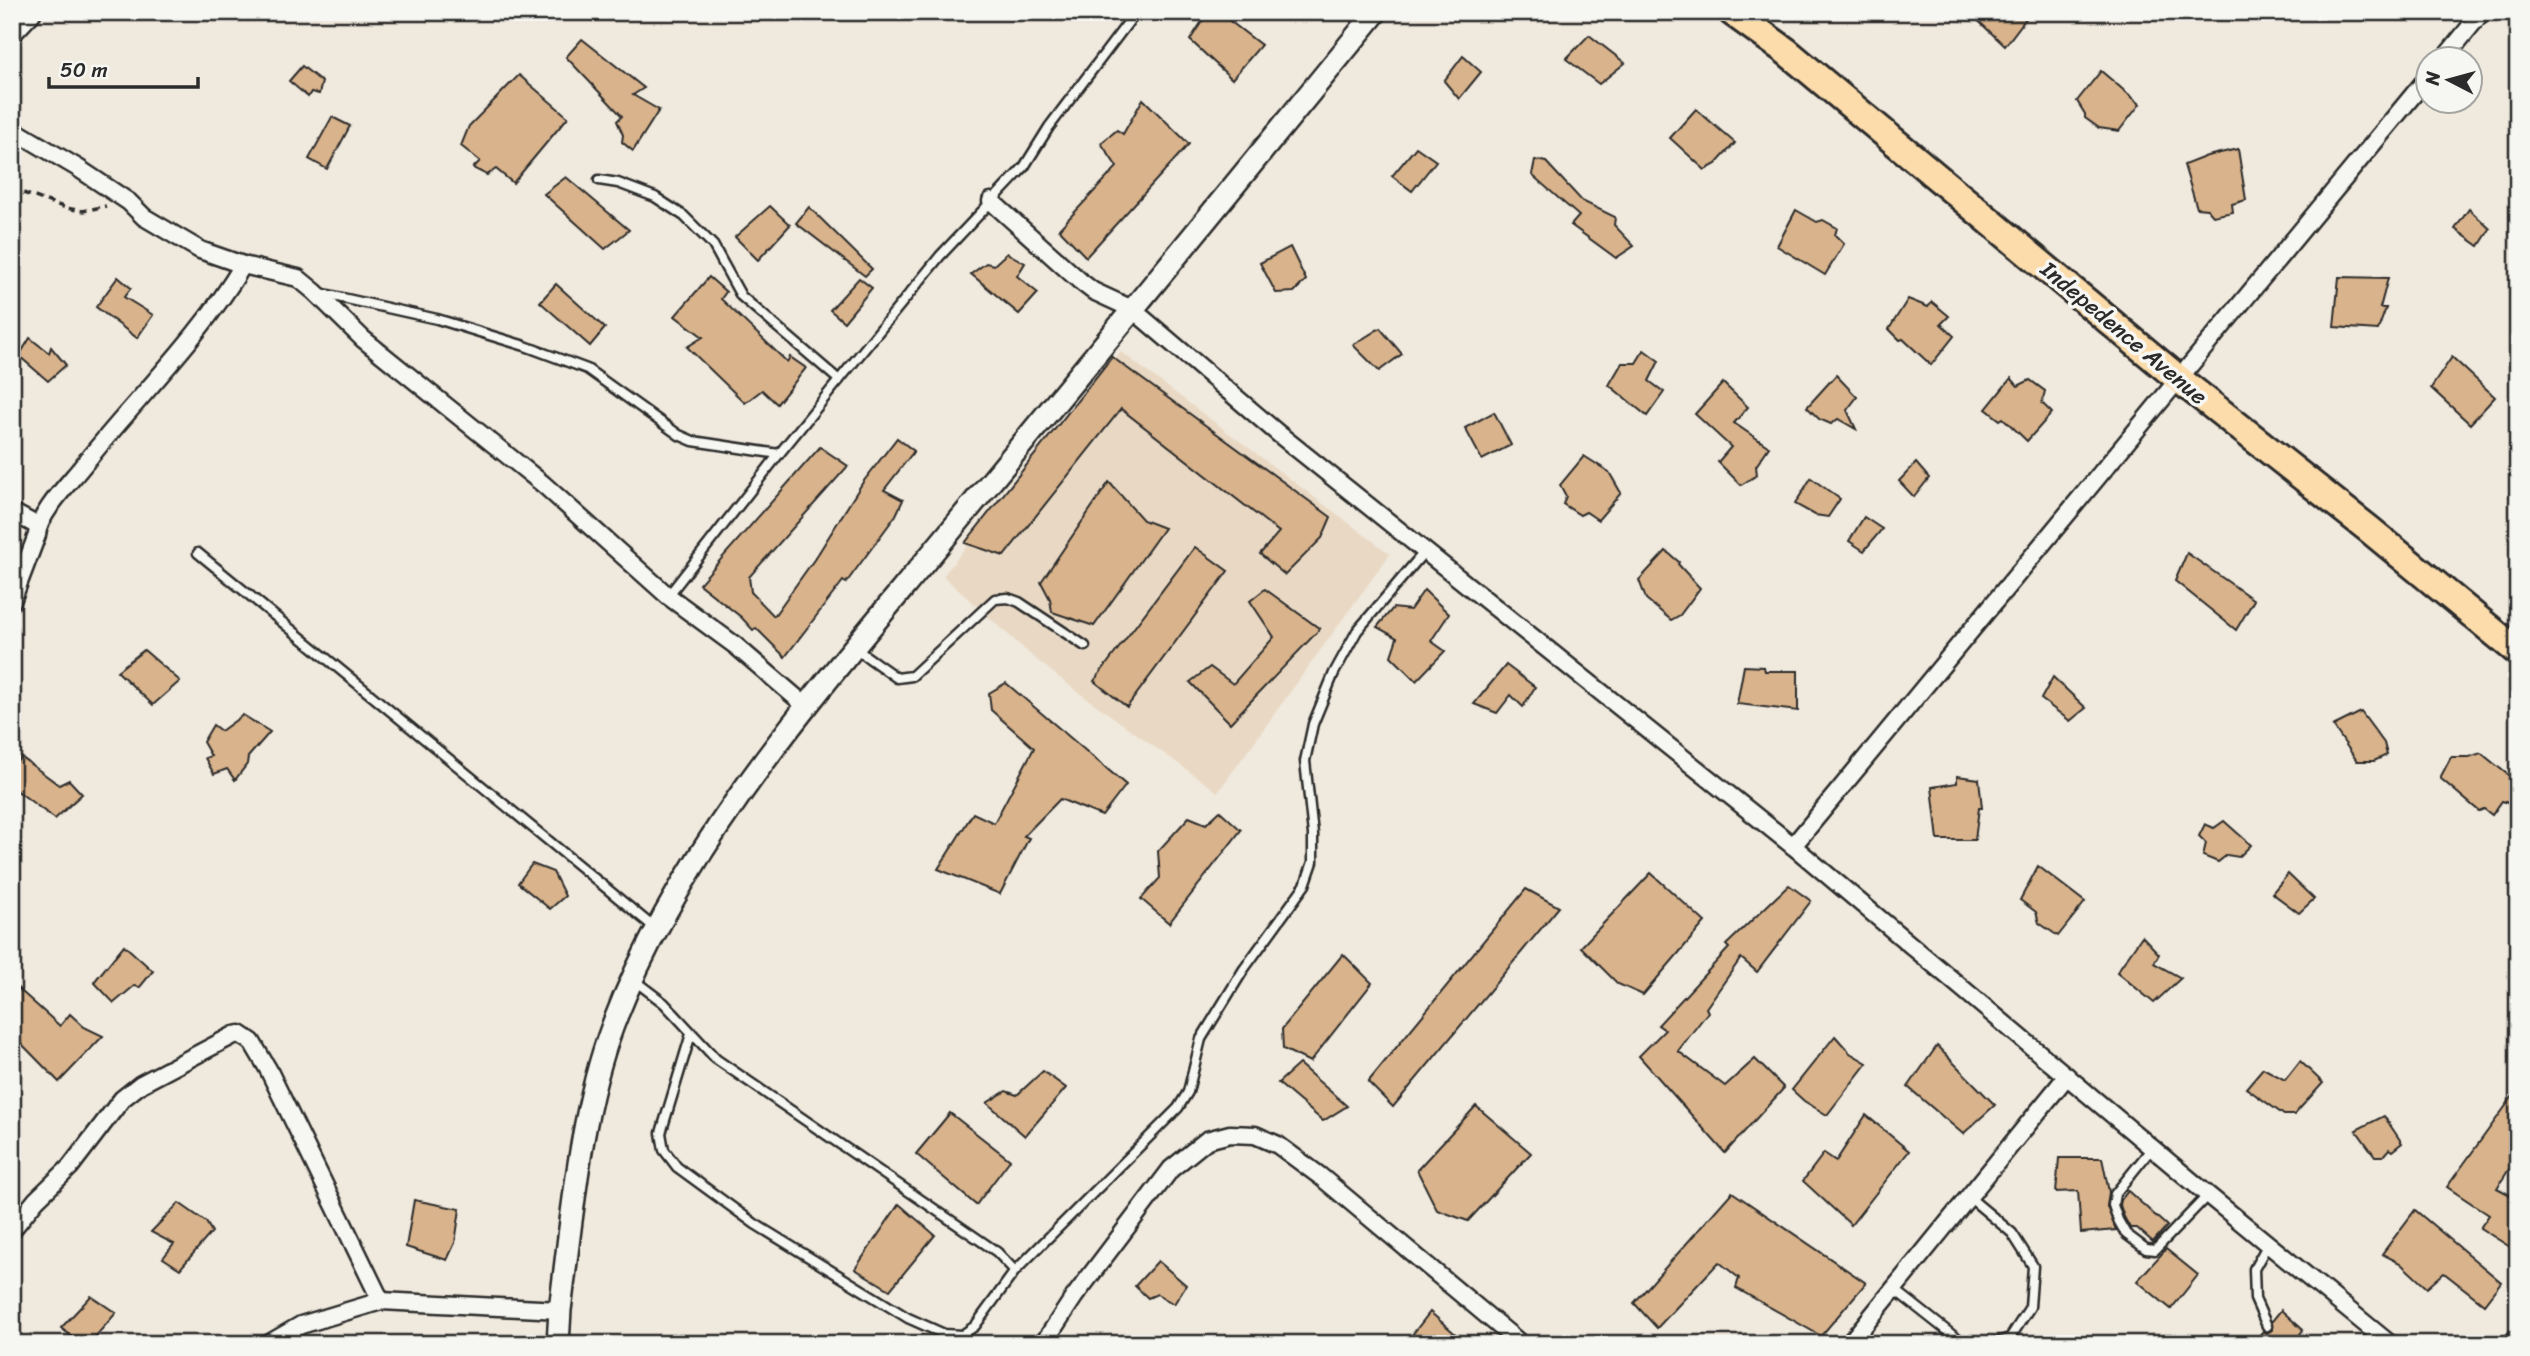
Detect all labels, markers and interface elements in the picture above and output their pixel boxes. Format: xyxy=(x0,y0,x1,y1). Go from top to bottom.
scale bar xyxy=(49,46,198,90)
north arrow xyxy=(2414,46,2484,116)
text: 50 m xyxy=(60,51,108,89)
text: N xyxy=(2415,69,2450,88)
street label: Indepedence Avenue xyxy=(2030,250,2217,416)

